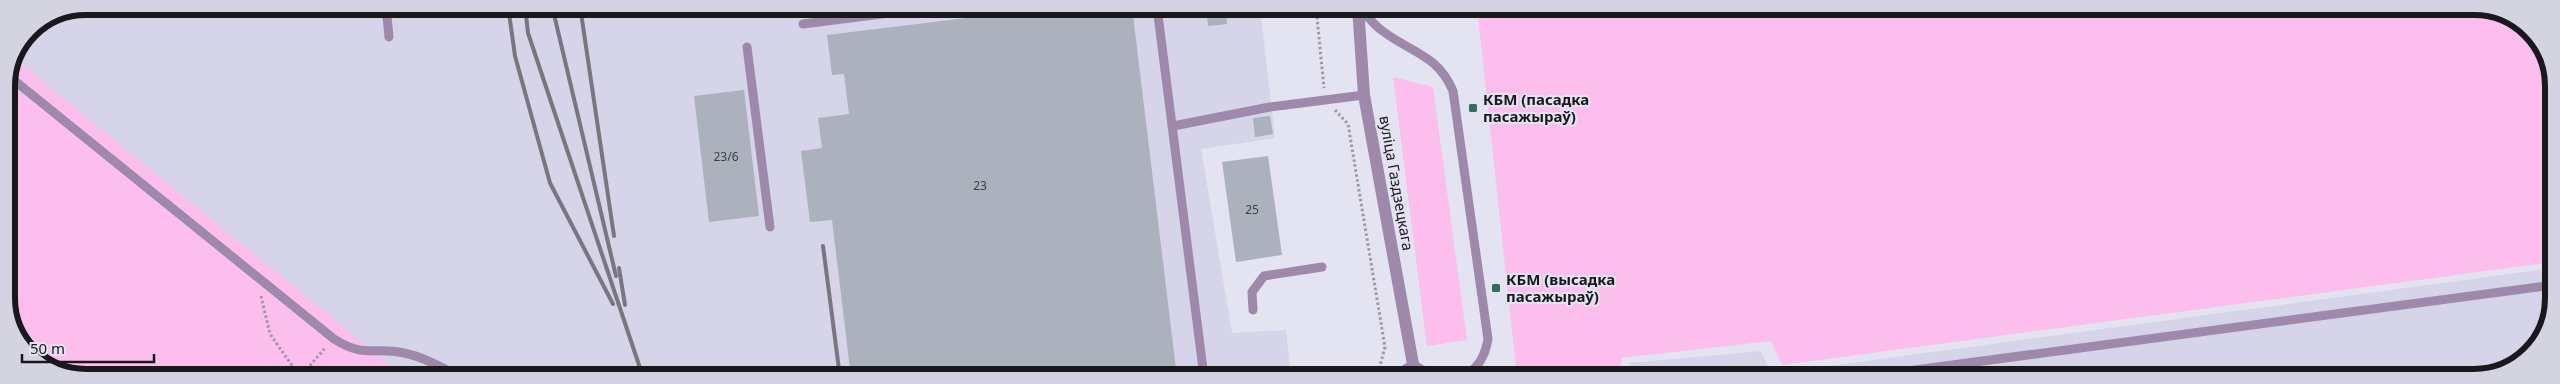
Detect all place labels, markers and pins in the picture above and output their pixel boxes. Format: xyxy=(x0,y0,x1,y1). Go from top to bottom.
place label: КБМ (пасадка пасажыраў) xyxy=(1483,89,1589,126)
marker: КБМ (пасадка пасажыраў) xyxy=(1467,102,1479,114)
place label: КБМ (высадка пасажыраў) xyxy=(1506,269,1615,306)
marker: КБМ (высадка пасажыраў) xyxy=(1490,282,1502,294)

